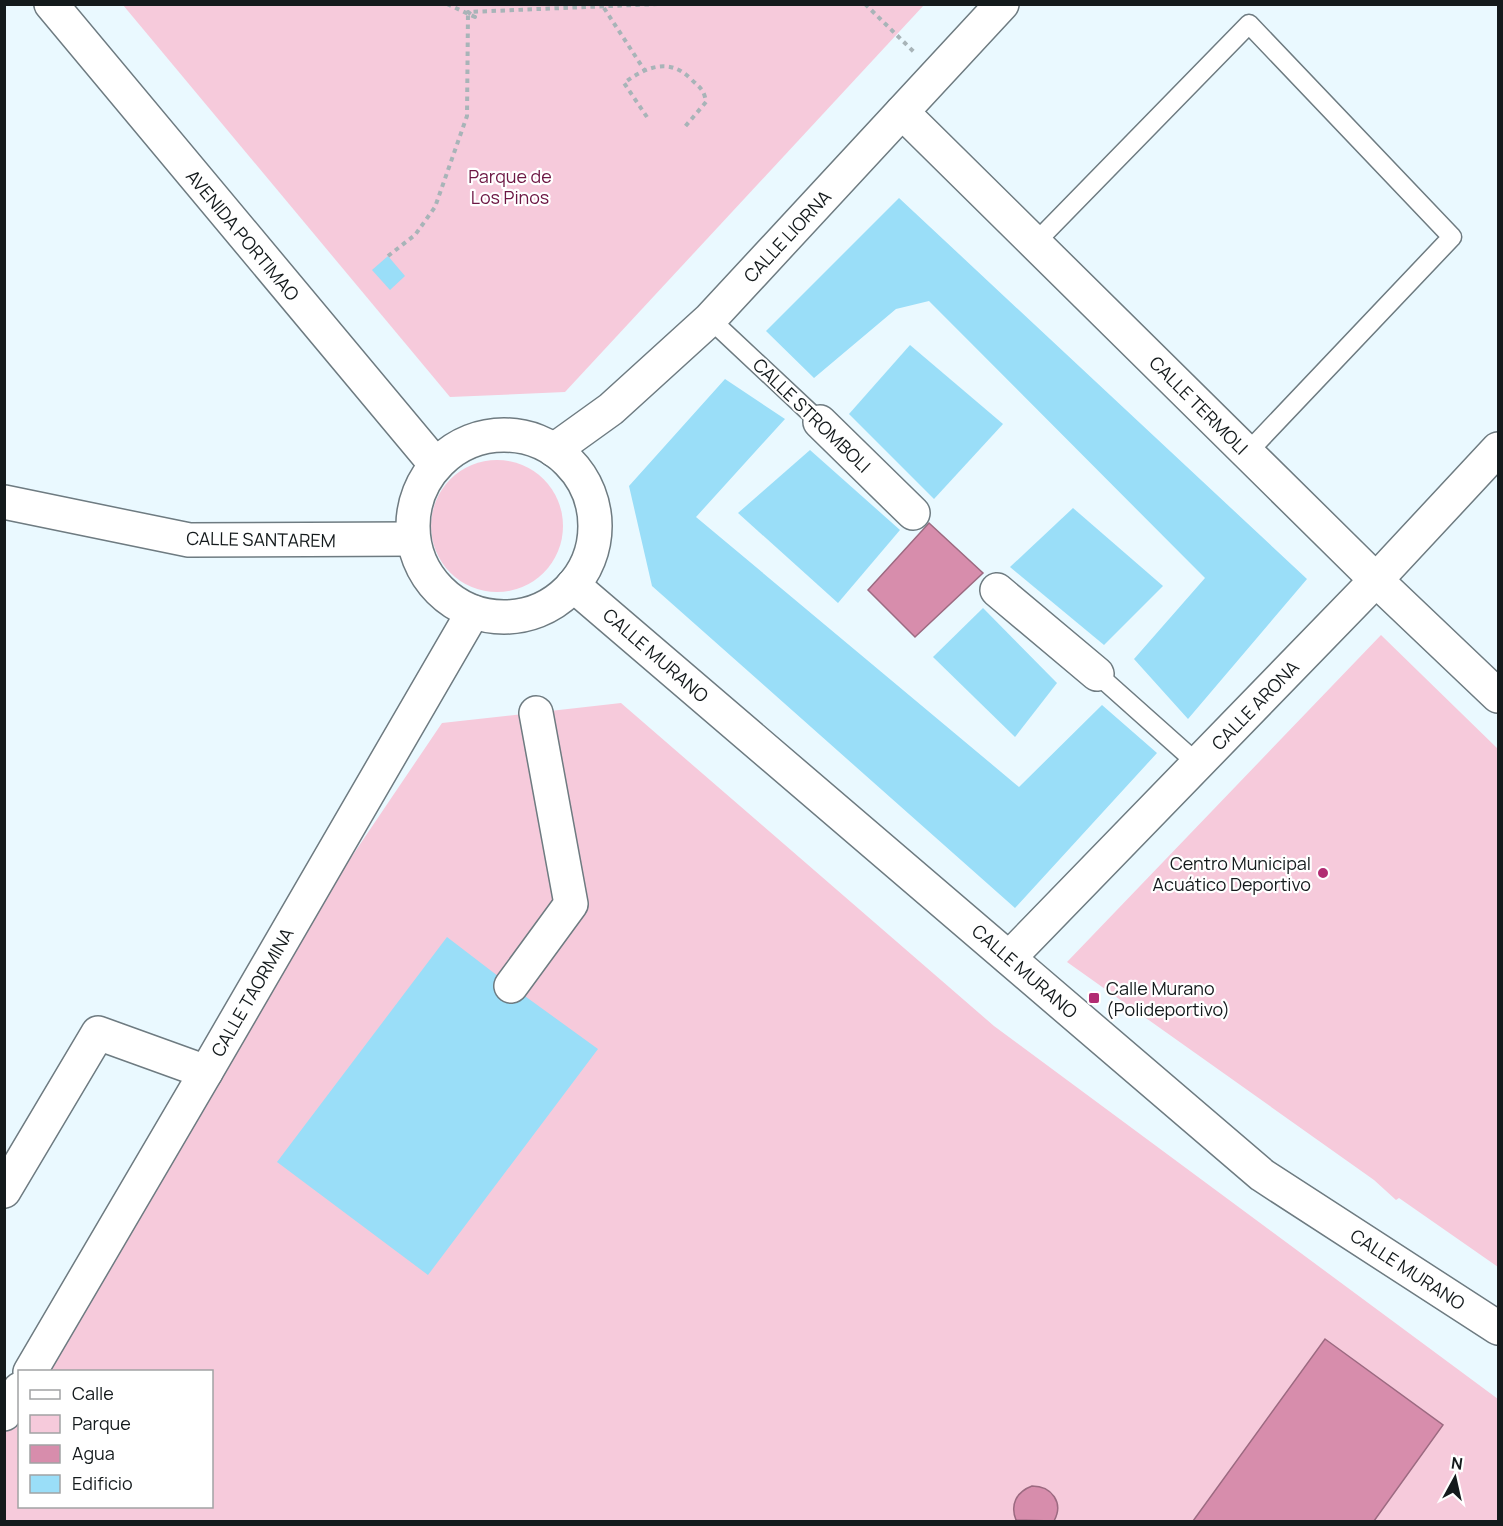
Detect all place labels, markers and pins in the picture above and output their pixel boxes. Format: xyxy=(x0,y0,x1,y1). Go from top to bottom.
place label: Centro Municipal Acuático Deportivo xyxy=(1153,851,1311,896)
marker: Centro Municipal Acuático Deportivo xyxy=(1316,866,1330,880)
place label: Calle Murano (Polideportivo) xyxy=(1106,976,1230,1021)
marker: Calle Murano (Polideportivo) xyxy=(1087,991,1101,1005)

